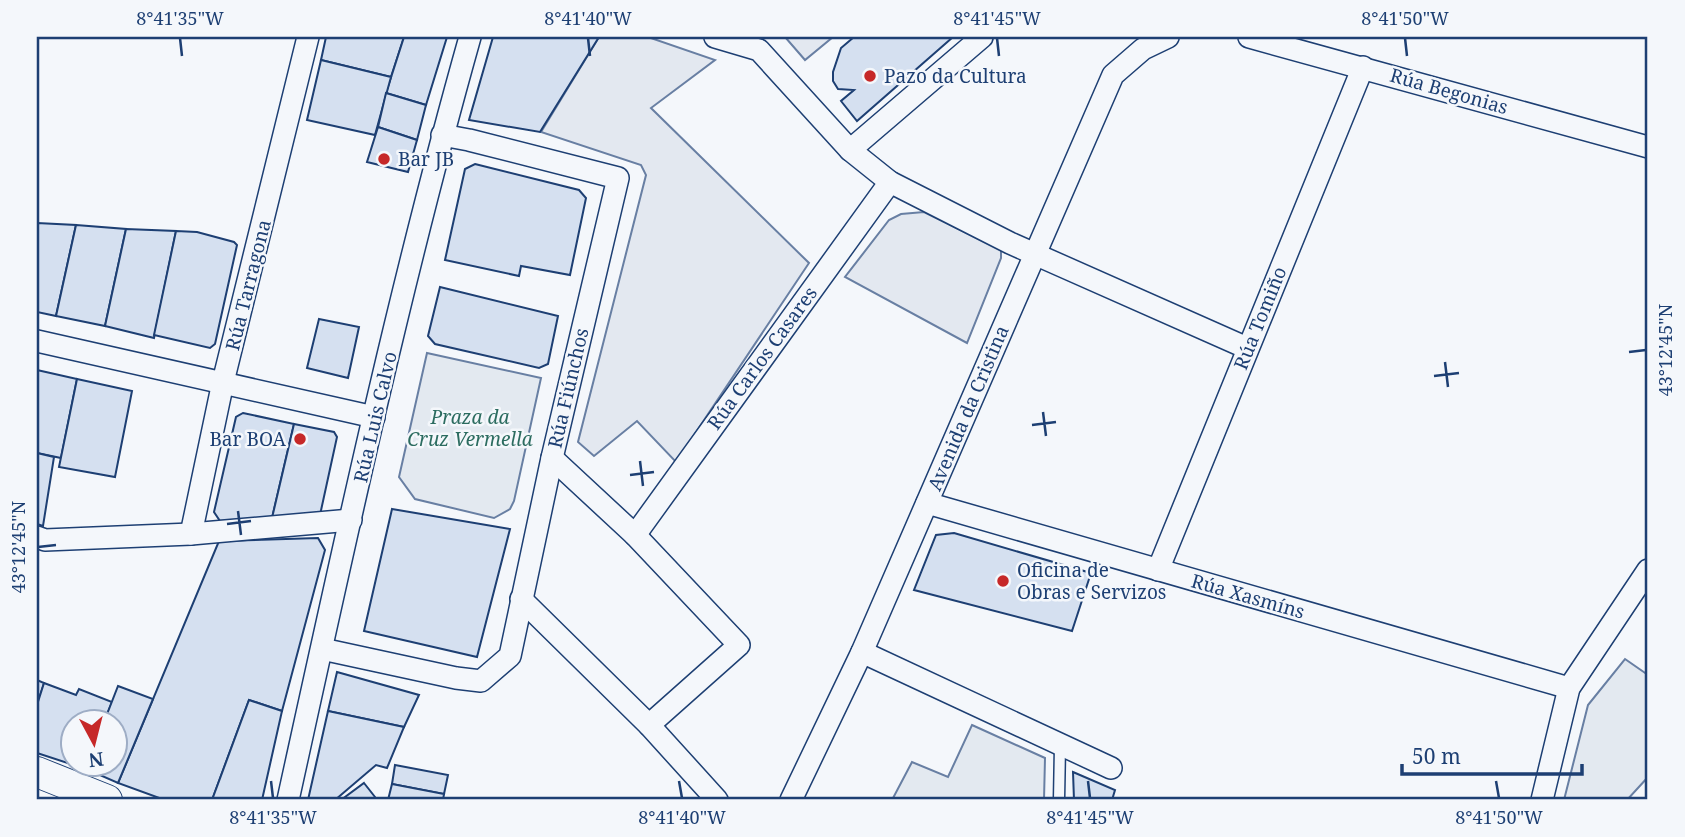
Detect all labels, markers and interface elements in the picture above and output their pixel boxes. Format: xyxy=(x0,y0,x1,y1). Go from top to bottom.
text: 8°41'35"W xyxy=(136,6,224,30)
text: 8°41'40"W xyxy=(544,6,632,30)
text: 8°41'45"W xyxy=(953,6,1041,30)
text: 8°41'50"W xyxy=(1361,6,1449,30)
street label: Rúa Begonias xyxy=(1387,62,1511,120)
place label: Pazo da Cultura xyxy=(884,63,1027,89)
marker: Pazo da Cultura xyxy=(862,68,878,84)
place label: Bar JB xyxy=(398,146,454,172)
marker: Bar JB xyxy=(376,151,392,167)
street label: Rúa Tarragona xyxy=(219,217,277,353)
street label: Rúa Tomiño xyxy=(1228,263,1292,373)
street label: Rúa Carlos Casares xyxy=(701,281,823,435)
text: 43°12'45"N xyxy=(1653,303,1677,396)
street label: Avenida da Cristina xyxy=(921,321,1015,495)
street label: Rúa Fiúnchos xyxy=(542,325,594,451)
street label: Rúa Luis Calvo xyxy=(347,349,403,485)
park label: Praza da Cruz Vermella xyxy=(407,404,533,452)
place label: Bar BOA xyxy=(209,426,287,452)
marker: Bar BOA xyxy=(292,431,308,447)
text: 43°12'45"N xyxy=(6,500,30,593)
place label: Oficina de Obras e Servizos xyxy=(1017,557,1166,605)
street label: Rúa Xasmíns xyxy=(1188,567,1308,625)
marker: Oficina de Obras e Servizos xyxy=(995,573,1011,589)
north arrow xyxy=(60,708,130,778)
scale bar xyxy=(1402,732,1582,776)
text: 50 m xyxy=(1412,742,1461,770)
text: N xyxy=(87,746,105,774)
text: 8°41'35"W xyxy=(229,805,317,829)
text: 8°41'40"W xyxy=(638,805,726,829)
text: 8°41'45"W xyxy=(1046,805,1134,829)
text: 8°41'50"W xyxy=(1455,805,1543,829)

